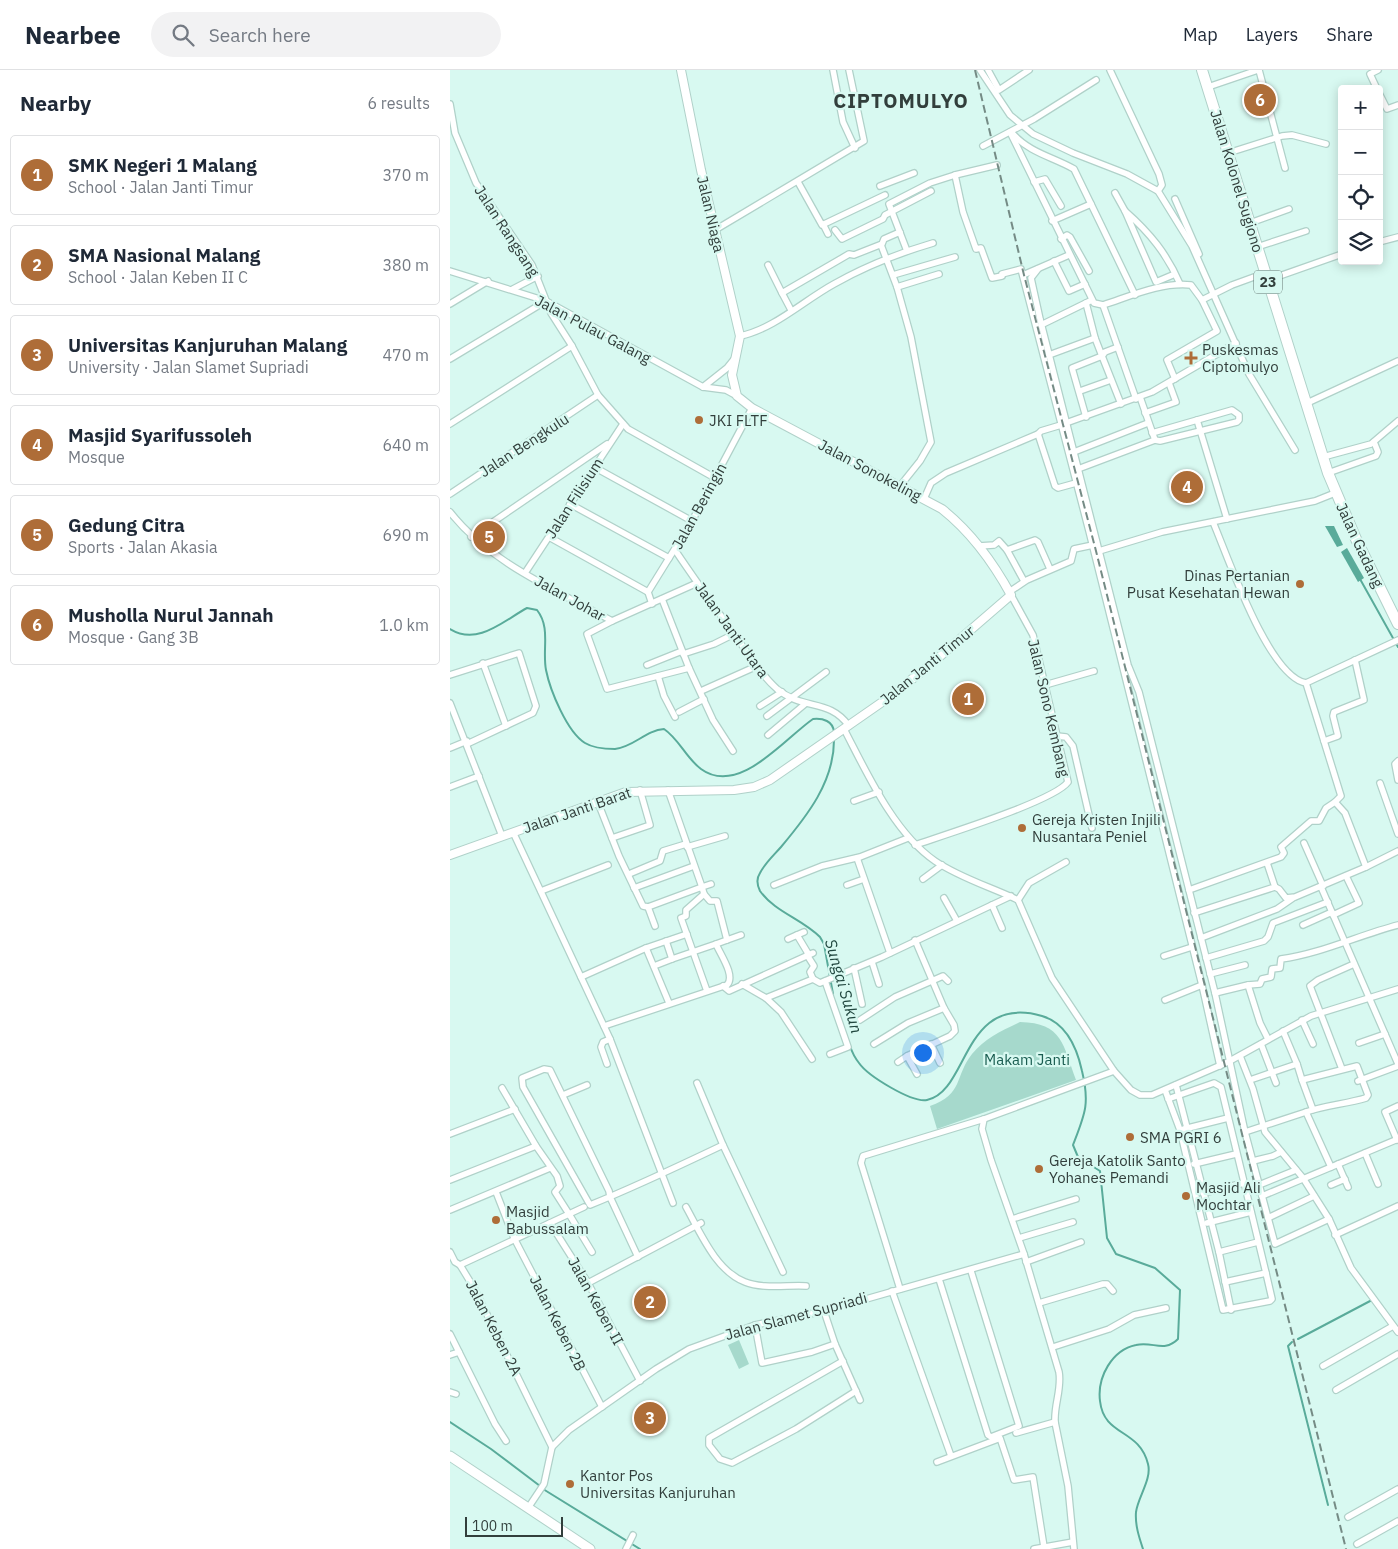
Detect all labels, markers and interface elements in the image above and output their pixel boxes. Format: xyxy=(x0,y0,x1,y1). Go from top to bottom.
search box xyxy=(151,12,501,57)
text: Nearbee xyxy=(25,19,121,51)
icon: search xyxy=(169,21,197,49)
text: Search here xyxy=(209,23,311,47)
text: Map xyxy=(1183,23,1218,46)
text: Layers xyxy=(1246,23,1298,46)
text: Share xyxy=(1326,23,1373,46)
pin: 6 xyxy=(1244,81,1276,119)
map controls xyxy=(1338,85,1383,265)
button: + xyxy=(1338,85,1383,130)
district label: CIPTOMULYO xyxy=(833,87,969,114)
text: Nearby xyxy=(20,89,91,117)
text: 6 results xyxy=(367,93,430,113)
street label: Jalan Kolonel Sugiono xyxy=(1206,107,1268,255)
button: − xyxy=(1338,130,1383,175)
text: SMK Negeri 1 Malang xyxy=(68,153,257,177)
text: 1 xyxy=(32,165,42,185)
text: 370 m xyxy=(382,165,429,185)
street label: Jalan Niaga xyxy=(693,174,729,254)
button: locate xyxy=(1338,175,1383,220)
text: School · Jalan Janti Timur xyxy=(68,177,253,197)
street label: Jalan Rangsang xyxy=(470,182,544,280)
button: layers xyxy=(1338,220,1383,265)
text: SMA Nasional Malang xyxy=(68,243,260,267)
text: 2 xyxy=(32,255,42,275)
text: 380 m xyxy=(382,255,429,275)
text: School · Jalan Keben II C xyxy=(68,267,248,287)
road number: 23 xyxy=(1254,270,1282,293)
street label: Jalan Pulau Galang xyxy=(532,290,654,368)
text: Universitas Kanjuruhan Malang xyxy=(68,333,347,357)
place label: Puskesmas Ciptomulyo xyxy=(1202,340,1279,376)
text: 3 xyxy=(32,345,42,365)
text: 470 m xyxy=(382,345,429,365)
marker: Puskesmas Ciptomulyo xyxy=(1184,351,1198,365)
text: University · Jalan Slamet Supriadi xyxy=(68,357,309,377)
street label: Jalan Bengkulu xyxy=(476,409,572,481)
place label: JKI FLTF xyxy=(709,411,768,430)
marker: JKI FLTF xyxy=(693,414,705,426)
text: Masjid Syarifussoleh xyxy=(68,423,252,447)
text: 4 xyxy=(32,435,42,455)
text: 640 m xyxy=(382,435,429,455)
street label: Jalan Sonokeling xyxy=(815,435,925,505)
text: Mosque xyxy=(68,447,125,467)
street label: Jalan Filisium xyxy=(541,454,607,542)
street label: Jalan Beringin xyxy=(667,459,731,553)
pin: 4 xyxy=(1171,468,1203,506)
street label: Jalan Gadang xyxy=(1332,500,1388,590)
text: Gedung Citra xyxy=(68,513,185,537)
pin: 5 xyxy=(473,518,505,556)
text: 5 xyxy=(32,525,42,545)
text: 690 m xyxy=(382,525,429,545)
text: Sports · Jalan Akasia xyxy=(68,537,218,557)
place label: Dinas Pertanian Pusat Kesehatan Hewan xyxy=(1127,566,1290,602)
street label: Jalan Johar xyxy=(531,571,609,625)
marker: Dinas Pertanian Pusat Kesehatan Hewan xyxy=(1294,578,1306,590)
street label: Jalan Janti Utara xyxy=(691,579,773,681)
text: Musholla Nurul Jannah xyxy=(68,603,274,627)
text: 6 xyxy=(32,615,42,635)
text: 1.0 km xyxy=(379,615,429,635)
street label: Jalan Janti Timur xyxy=(876,621,978,709)
text: Mosque · Gang 3B xyxy=(68,627,199,647)
street label: Jalan Sono Kembang xyxy=(1024,637,1074,779)
pin: 1 xyxy=(952,680,984,718)
street label: Jalan Janti Barat xyxy=(520,783,634,837)
place label: Gereja Kristen Injili Nusantara Peniel xyxy=(1032,810,1161,846)
marker: Gereja Kristen Injili Nusantara Peniel xyxy=(1016,822,1028,834)
water label: Sungai Sukun xyxy=(821,936,867,1036)
your location xyxy=(910,1040,936,1066)
park label: Makam Janti xyxy=(984,1050,1070,1069)
place label: SMA PGRI 6 xyxy=(1140,1128,1222,1147)
marker: SMA PGRI 6 xyxy=(1124,1131,1136,1143)
place label: Gereja Katolik Santo Yohanes Pemandi xyxy=(1049,1151,1186,1187)
marker: Gereja Katolik Santo Yohanes Pemandi xyxy=(1033,1163,1045,1175)
place label: Masjid Ali Mochtar xyxy=(1196,1178,1261,1214)
marker: Masjid Ali Mochtar xyxy=(1180,1190,1192,1202)
place label: Masjid Babussalam xyxy=(506,1202,589,1238)
marker: Masjid Babussalam xyxy=(490,1214,502,1226)
street label: Jalan Keben II xyxy=(564,1253,628,1349)
street label: Jalan Keben 2B xyxy=(526,1272,590,1374)
street label: Jalan Keben 2A xyxy=(462,1277,526,1379)
pin: 2 xyxy=(634,1283,666,1321)
street label: Jalan Slamet Supriadi xyxy=(723,1288,869,1344)
pin: 3 xyxy=(634,1399,666,1437)
place label: Kantor Pos Universitas Kanjuruhan xyxy=(580,1466,736,1502)
marker: Kantor Pos Universitas Kanjuruhan xyxy=(564,1478,576,1490)
scale bar xyxy=(465,1514,562,1537)
text: 100 m xyxy=(472,1517,513,1535)

